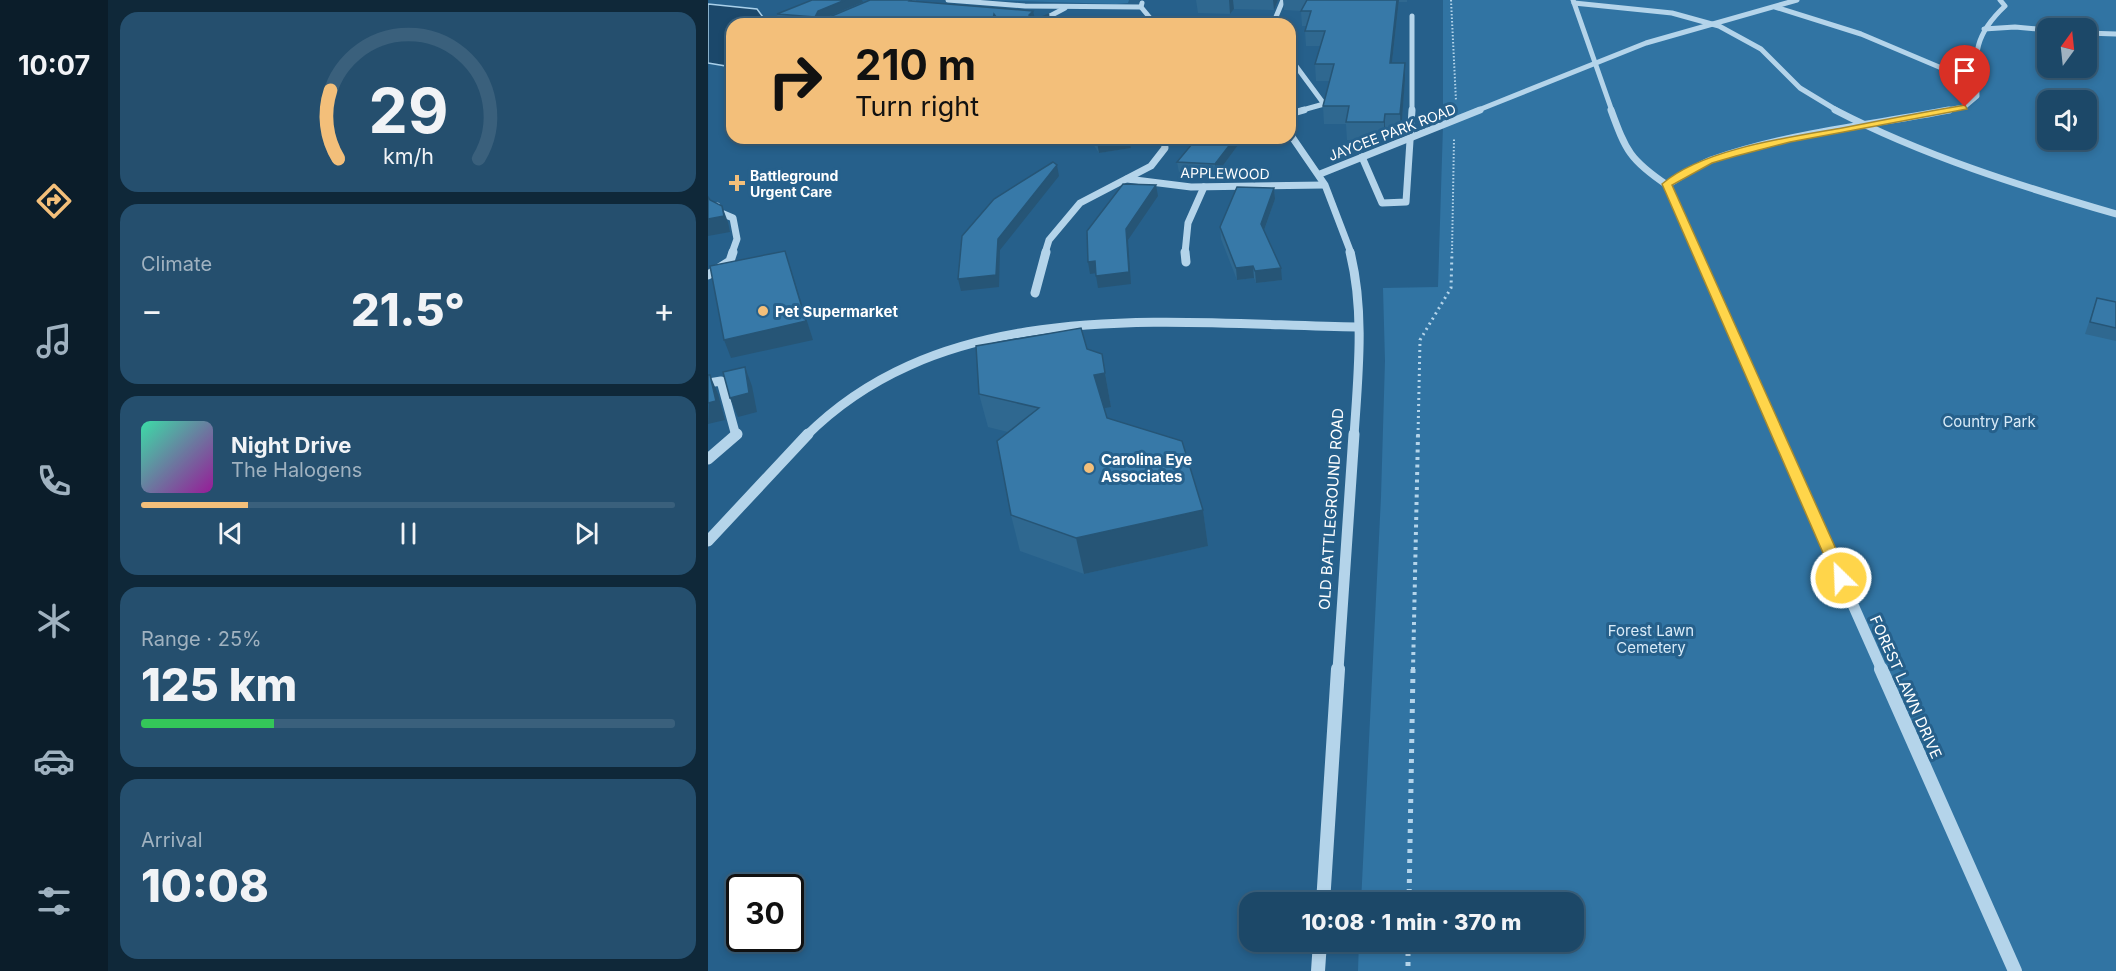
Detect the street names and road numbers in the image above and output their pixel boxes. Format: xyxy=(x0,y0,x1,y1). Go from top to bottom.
street label: JAYCEE PARK ROAD xyxy=(1326,100,1458,164)
street label: APPLEWOOD xyxy=(1180,164,1270,182)
street label: OLD BATTLEGROUND ROAD xyxy=(1314,407,1348,611)
street label: FOREST LAWN DRIVE xyxy=(1866,612,1946,762)

